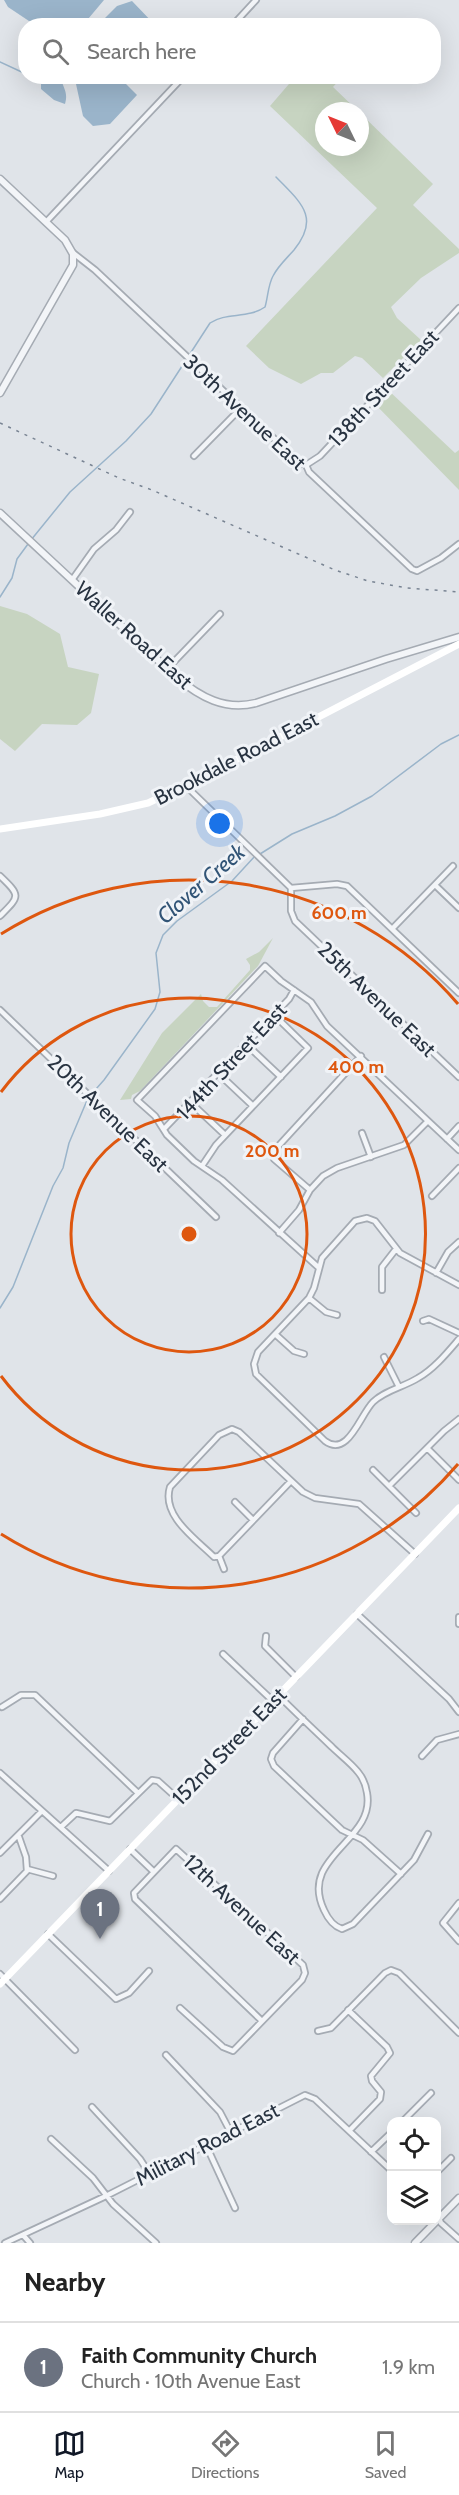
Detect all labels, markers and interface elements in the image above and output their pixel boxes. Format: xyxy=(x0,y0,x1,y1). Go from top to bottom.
search box xyxy=(18,18,441,84)
icon: search xyxy=(39,35,72,68)
text: Search here xyxy=(87,38,196,65)
north arrow xyxy=(315,102,369,156)
street label: 138th Street East xyxy=(323,325,443,451)
street label: 30th Avenue East xyxy=(179,349,311,475)
street label: Waller Road East xyxy=(70,576,198,694)
street label: Brookdale Road East xyxy=(150,706,322,810)
your location xyxy=(205,809,234,838)
water label: Clover Creek xyxy=(151,838,251,930)
text: 600 m xyxy=(311,902,367,924)
street label: 25th Avenue East xyxy=(313,936,441,1062)
street label: 144th Street East xyxy=(171,997,291,1125)
street label: 20th Avenue East xyxy=(43,1049,173,1177)
text: 400 m xyxy=(328,1056,384,1078)
text: 200 m xyxy=(245,1140,299,1162)
centre of rings xyxy=(179,1224,199,1244)
street label: 152nd Street East xyxy=(167,1682,291,1810)
street label: 12th Avenue East xyxy=(179,1849,305,1969)
pin: 1 xyxy=(80,1890,120,1939)
street label: Military Road East xyxy=(131,2097,283,2191)
map controls xyxy=(387,2117,441,2225)
button: locate xyxy=(387,2117,441,2171)
button: layers xyxy=(387,2171,441,2225)
text: Nearby xyxy=(24,2266,105,2298)
text: Faith Community Church xyxy=(81,2342,317,2369)
text: 1 xyxy=(40,2355,47,2379)
text: 1.9 km xyxy=(382,2355,435,2379)
text: Church · 10th Avenue East xyxy=(81,2369,301,2393)
tab: Map xyxy=(53,2427,86,2482)
tab: Directions xyxy=(191,2427,259,2482)
tab: Saved xyxy=(365,2427,406,2482)

